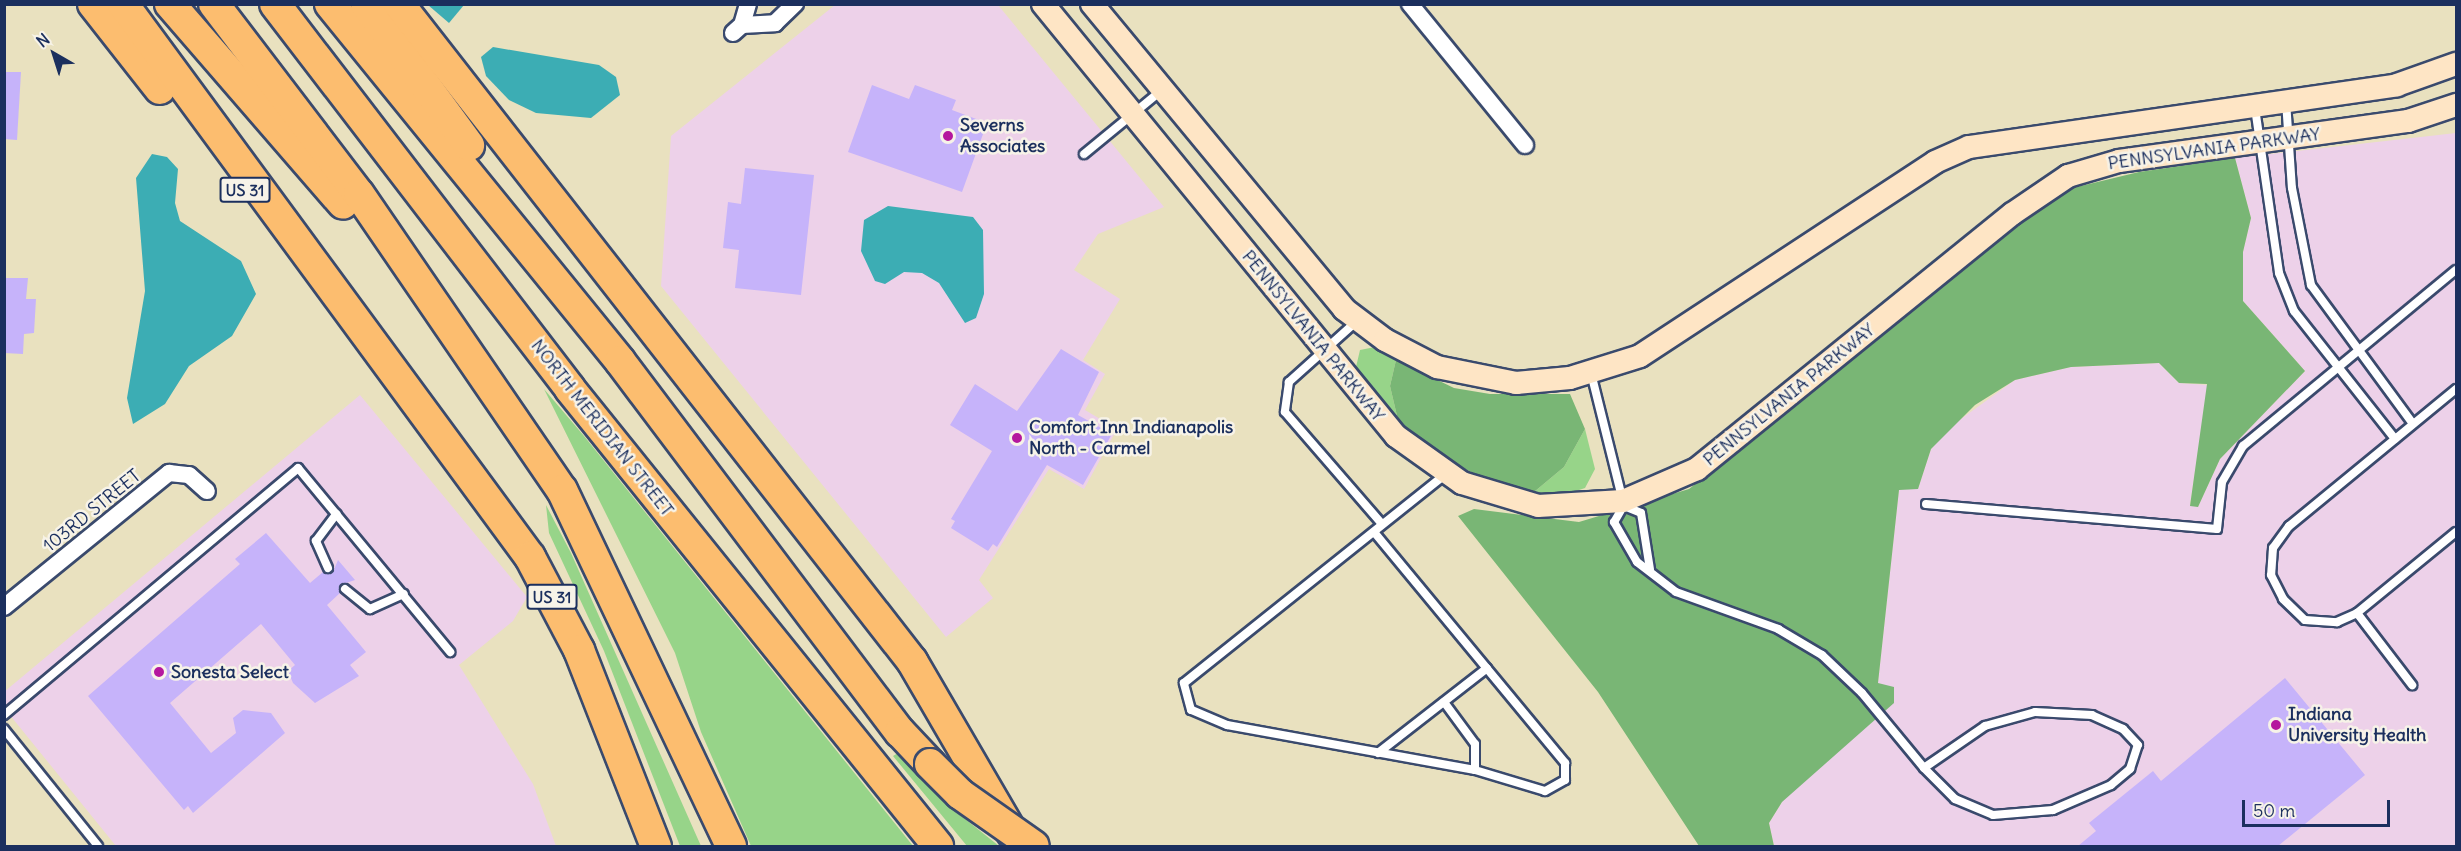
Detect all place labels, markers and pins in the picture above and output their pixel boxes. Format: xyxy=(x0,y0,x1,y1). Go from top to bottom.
place label: Severns Associates xyxy=(960,115,1045,158)
marker: Severns Associates xyxy=(941,129,955,143)
place label: Comfort Inn Indianapolis North - Carmel xyxy=(1029,417,1233,460)
marker: Comfort Inn Indianapolis North - Carmel xyxy=(1010,431,1024,445)
place label: Sonesta Select xyxy=(171,661,289,683)
marker: Sonesta Select xyxy=(152,665,166,679)
place label: Indiana University Health xyxy=(2288,704,2426,746)
marker: Indiana University Health xyxy=(2269,718,2283,732)

